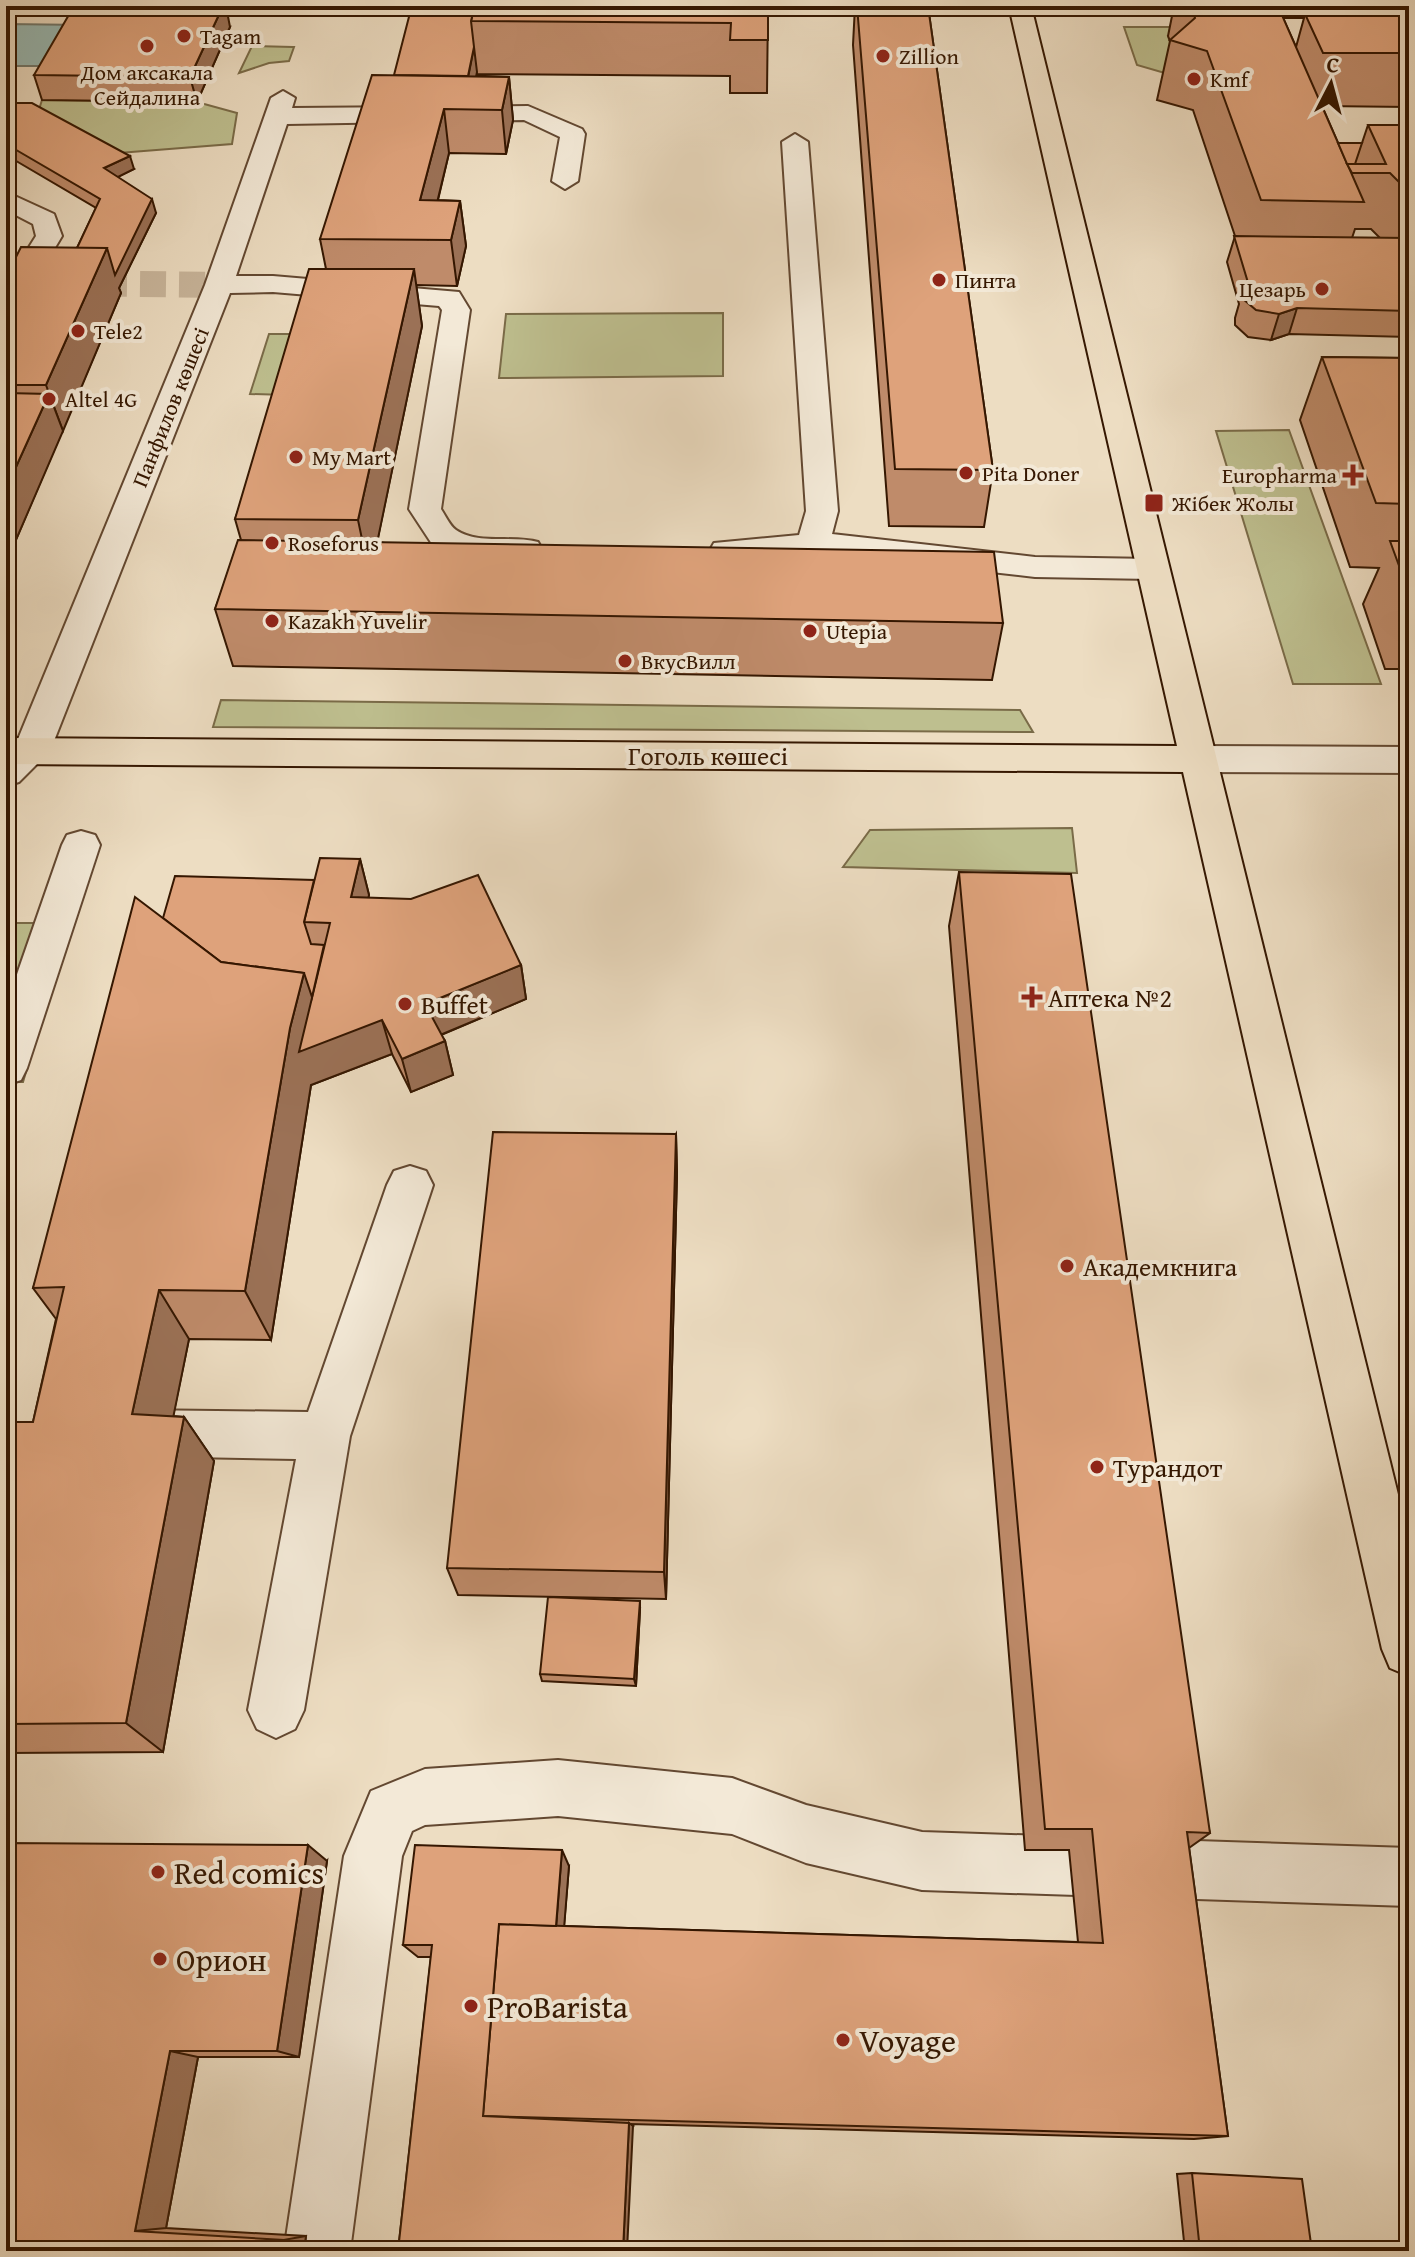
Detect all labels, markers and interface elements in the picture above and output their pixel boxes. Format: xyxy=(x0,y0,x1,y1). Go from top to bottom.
place label: Tagam xyxy=(200,20,261,52)
marker: Tagam xyxy=(175,27,193,45)
marker: Дом аксакала Сейдалина xyxy=(138,37,156,55)
place label: Zillion xyxy=(899,40,960,72)
north arrow xyxy=(1291,44,1371,124)
marker: Zillion xyxy=(874,47,892,65)
text: С xyxy=(1325,48,1341,81)
place label: Дом аксакала Сейдалина xyxy=(80,56,214,113)
place label: Kmf xyxy=(1210,63,1251,95)
marker: Kmf xyxy=(1185,70,1203,88)
place label: Пинта xyxy=(955,264,1017,296)
marker: Пинта xyxy=(930,271,948,289)
place label: Цезарь xyxy=(1239,273,1306,305)
marker: Цезарь xyxy=(1313,280,1331,298)
place label: Tele2 xyxy=(94,315,143,347)
marker: Tele2 xyxy=(69,322,87,340)
street label: Панфилов көшесі xyxy=(123,322,217,492)
place label: Altel 4G xyxy=(65,383,137,415)
marker: Altel 4G xyxy=(40,390,58,408)
place label: My Mart xyxy=(312,441,391,473)
marker: My Mart xyxy=(287,448,305,466)
place label: Pita Doner xyxy=(982,457,1079,489)
place label: Europharma xyxy=(1222,459,1338,491)
marker: Pita Doner xyxy=(957,464,975,482)
marker: Europharma xyxy=(1344,466,1362,484)
place label: Жібек Жолы xyxy=(1171,487,1294,519)
marker: Жібек Жолы xyxy=(1143,492,1165,514)
place label: Roseforus xyxy=(288,527,379,559)
marker: Roseforus xyxy=(263,534,281,552)
place label: Kazakh Yuvelir xyxy=(288,605,427,637)
marker: Kazakh Yuvelir xyxy=(263,612,281,630)
place label: Utepia xyxy=(826,615,888,647)
marker: Utepia xyxy=(801,622,819,640)
place label: ВкусВилл xyxy=(641,645,736,677)
marker: ВкусВилл xyxy=(616,652,634,670)
street label: Гоголь көшесі xyxy=(628,736,788,775)
place label: Аптека №2 xyxy=(1048,978,1172,1017)
place label: Buffet xyxy=(421,985,488,1024)
marker: Аптека №2 xyxy=(1023,988,1041,1006)
marker: Buffet xyxy=(396,995,414,1013)
place label: Академкнига xyxy=(1083,1247,1238,1286)
marker: Академкнига xyxy=(1058,1257,1076,1275)
place label: Турандот xyxy=(1113,1448,1223,1487)
marker: Турандот xyxy=(1088,1458,1106,1476)
place label: Red comics xyxy=(174,1849,324,1896)
marker: Red comics xyxy=(149,1863,167,1881)
place label: Орион xyxy=(176,1936,267,1983)
marker: Орион xyxy=(151,1950,169,1968)
place label: ProBarista xyxy=(487,1983,628,2030)
marker: ProBarista xyxy=(462,1997,480,2015)
place label: Voyage xyxy=(859,2017,956,2064)
marker: Voyage xyxy=(834,2031,852,2049)

